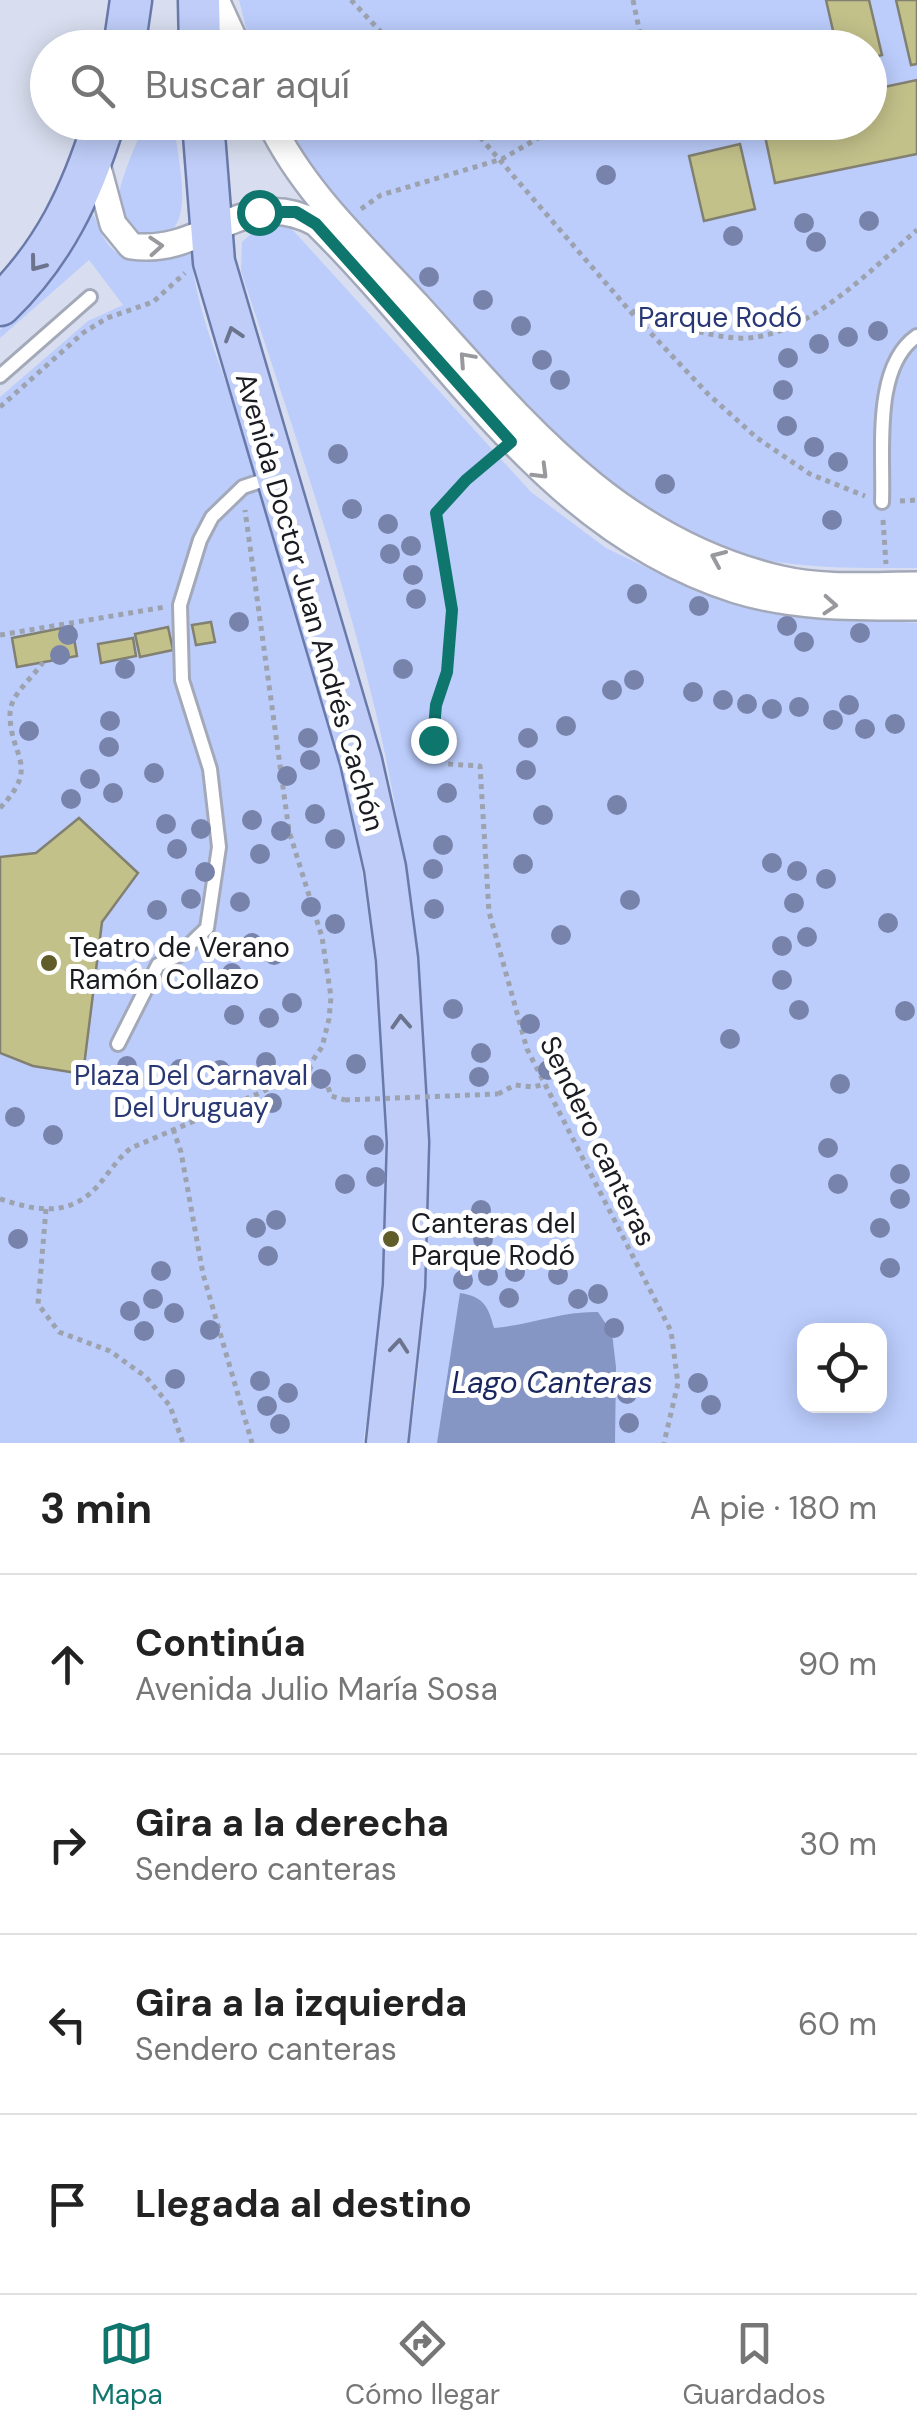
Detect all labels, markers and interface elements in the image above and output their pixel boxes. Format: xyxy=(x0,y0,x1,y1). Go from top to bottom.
search box xyxy=(30,30,887,140)
icon: search xyxy=(65,58,120,113)
text: Buscar aquí xyxy=(145,60,350,110)
route start xyxy=(237,190,283,236)
one-way arrow xyxy=(148,236,164,257)
one-way arrow xyxy=(32,253,49,271)
park label: Parque Rodó xyxy=(638,299,802,336)
one-way arrow xyxy=(224,326,245,343)
one-way arrow xyxy=(460,352,478,371)
street label: Avenida Doctor Juan Andrés Cachón xyxy=(227,369,393,835)
one-way arrow xyxy=(530,460,548,478)
one-way arrow xyxy=(710,551,728,571)
one-way arrow xyxy=(822,594,838,615)
route end xyxy=(411,718,457,764)
place label: Teatro de Verano Ramón Collazo xyxy=(69,929,290,998)
marker: Teatro de Verano Ramón Collazo xyxy=(38,952,60,974)
one-way arrow xyxy=(391,1013,412,1029)
street label: Sendero canteras xyxy=(531,1030,665,1252)
park label: Plaza Del Carnaval Del Uruguay xyxy=(74,1057,308,1126)
place label: Canteras del Parque Rodó xyxy=(411,1205,576,1274)
marker: Canteras del Parque Rodó xyxy=(380,1228,402,1250)
map controls xyxy=(797,1323,887,1413)
button: locate xyxy=(797,1323,887,1413)
one-way arrow xyxy=(387,1338,409,1354)
water label: Lago Canteras xyxy=(451,1363,653,1402)
text: 3 min xyxy=(40,1481,152,1536)
text: A pie · 180 m xyxy=(690,1487,877,1529)
text: Continúa xyxy=(135,1618,306,1668)
icon: ahead xyxy=(40,1637,95,1692)
text: 90 m xyxy=(798,1643,877,1685)
text: Avenida Julio María Sosa xyxy=(135,1668,498,1710)
text: Gira a la derecha xyxy=(135,1798,449,1848)
icon: right xyxy=(40,1817,95,1872)
text: 30 m xyxy=(799,1823,877,1865)
text: Sendero canteras xyxy=(135,1848,397,1890)
text: Gira a la izquierda xyxy=(135,1978,467,2028)
icon: left xyxy=(40,1997,95,2052)
text: 60 m xyxy=(798,2003,877,2045)
text: Sendero canteras xyxy=(135,2028,397,2070)
icon: arrive xyxy=(40,2177,95,2232)
text: Llegada al destino xyxy=(135,2179,472,2229)
tab: Mapa xyxy=(91,2316,163,2413)
tab: Cómo llegar xyxy=(345,2316,500,2413)
tab: Guardados xyxy=(683,2316,826,2413)

